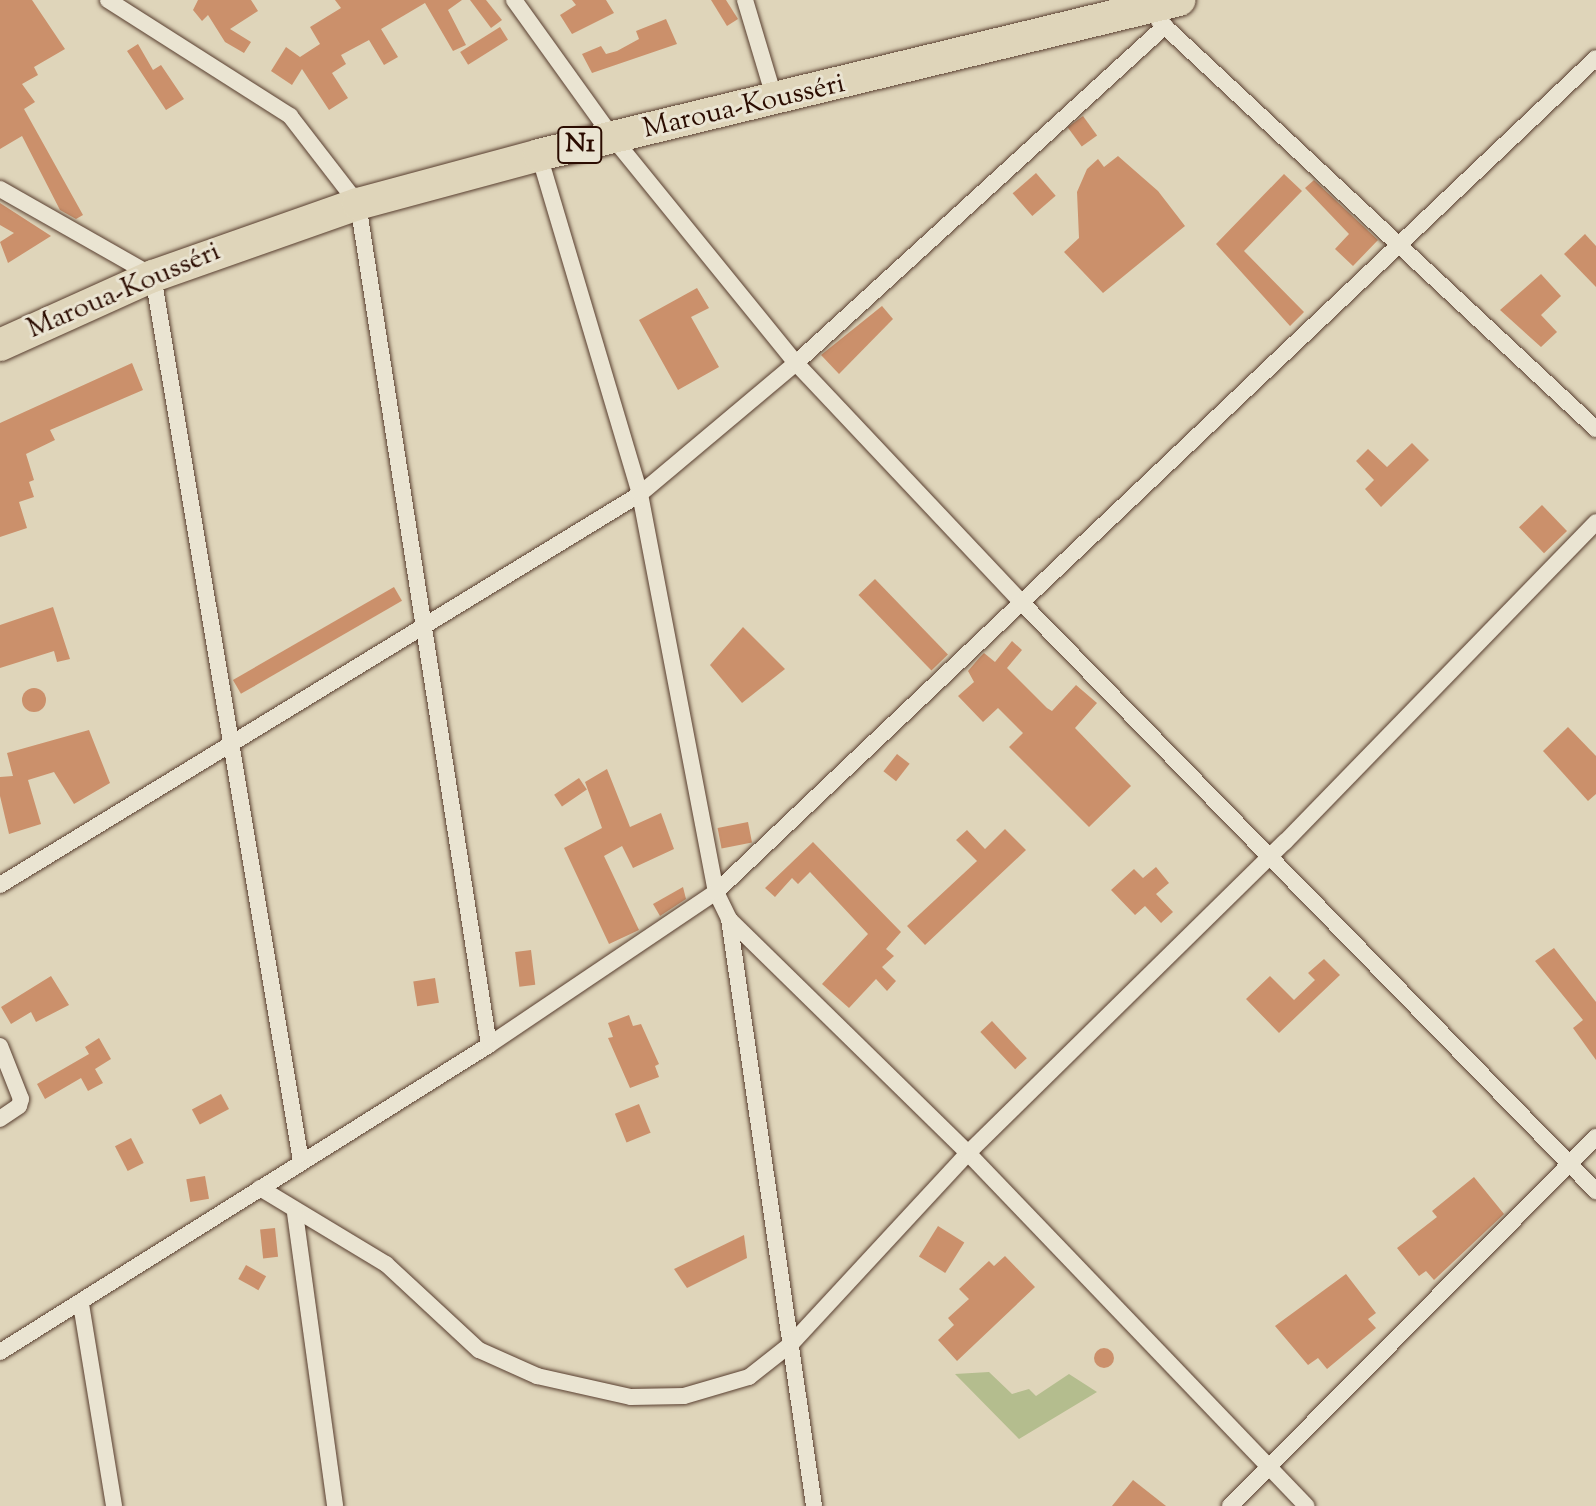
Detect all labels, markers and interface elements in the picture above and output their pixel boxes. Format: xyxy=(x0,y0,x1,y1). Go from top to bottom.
street label: Maroua-Kousséri xyxy=(640,67,848,147)
road number: N1 xyxy=(556,123,604,167)
street label: Maroua-Kousséri xyxy=(23,235,225,347)

